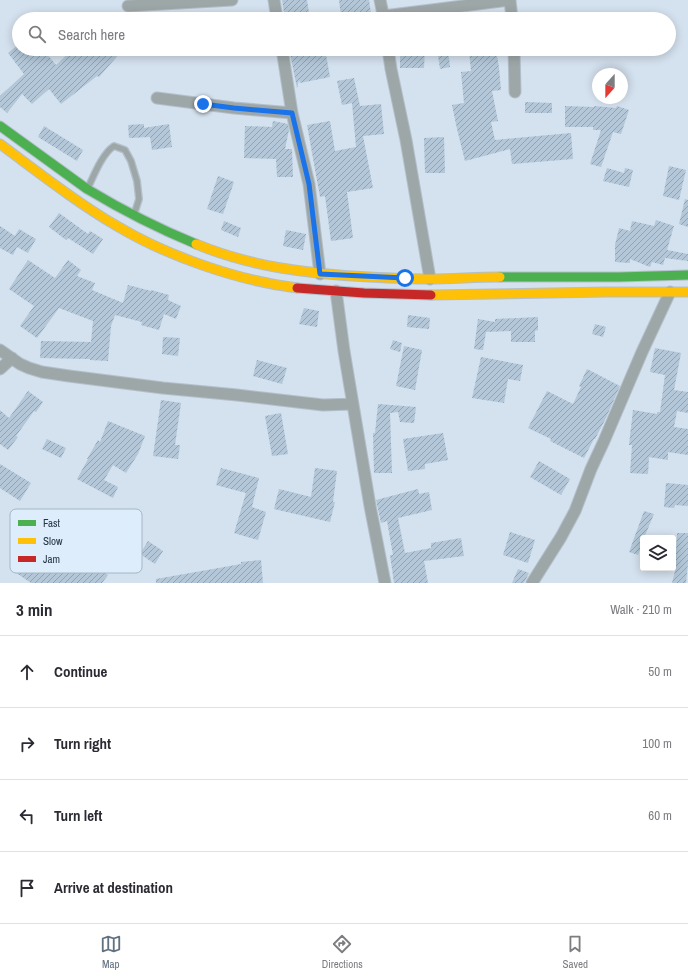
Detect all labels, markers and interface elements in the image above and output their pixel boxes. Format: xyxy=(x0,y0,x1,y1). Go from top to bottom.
search box xyxy=(12,12,676,56)
icon: search xyxy=(26,23,48,45)
text: Search here xyxy=(58,24,125,45)
north arrow xyxy=(592,68,628,104)
route end xyxy=(194,95,212,113)
route start xyxy=(396,269,414,287)
legend xyxy=(10,509,142,573)
text: Fast xyxy=(43,516,61,530)
text: Slow xyxy=(43,534,63,548)
map controls xyxy=(640,535,676,571)
button: layers xyxy=(640,535,676,571)
text: Jam xyxy=(43,552,60,566)
text: 3 min xyxy=(16,598,52,621)
text: Walk · 210 m xyxy=(610,601,672,618)
icon: ahead xyxy=(16,661,38,683)
text: Continue xyxy=(54,661,107,682)
text: 50 m xyxy=(648,663,672,680)
icon: right xyxy=(16,733,38,755)
text: Turn right xyxy=(54,733,111,754)
text: 100 m xyxy=(642,735,672,752)
icon: left xyxy=(16,805,38,827)
text: Turn left xyxy=(54,805,102,826)
text: 60 m xyxy=(648,807,672,824)
icon: arrive xyxy=(16,877,38,899)
text: Arrive at destination xyxy=(54,877,173,898)
tab: Map xyxy=(100,933,122,971)
tab: Directions xyxy=(322,933,363,971)
tab: Saved xyxy=(563,933,588,971)

